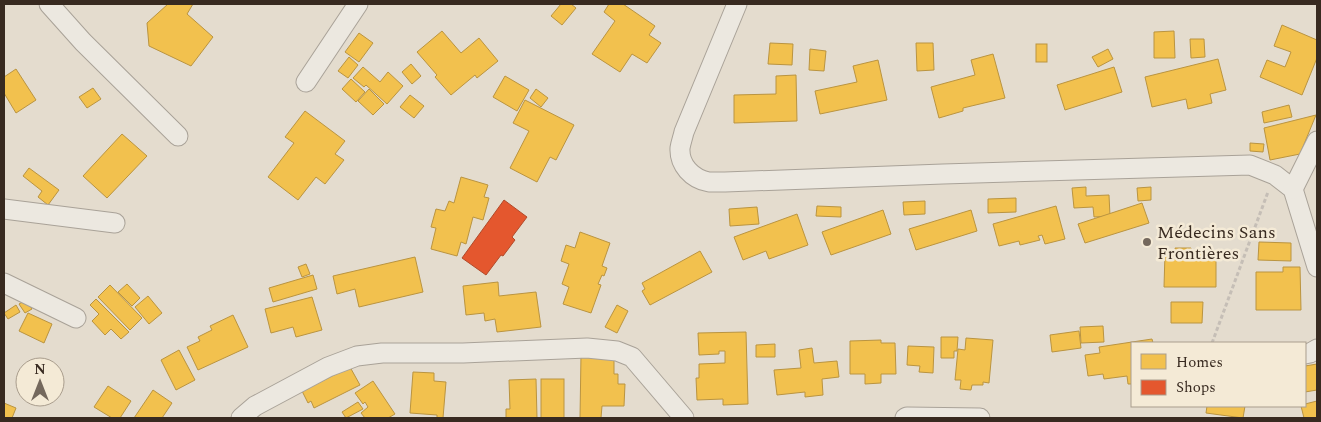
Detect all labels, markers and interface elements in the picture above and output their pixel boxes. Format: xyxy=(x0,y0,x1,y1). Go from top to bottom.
place label: Médecins Sans Frontières xyxy=(1157,219,1276,267)
marker: Médecins Sans Frontières xyxy=(1141,236,1153,248)
legend xyxy=(1131,342,1306,407)
text: Homes xyxy=(1176,351,1223,374)
north arrow xyxy=(15,357,65,407)
text: N xyxy=(34,359,46,380)
text: Shops xyxy=(1176,376,1216,399)

